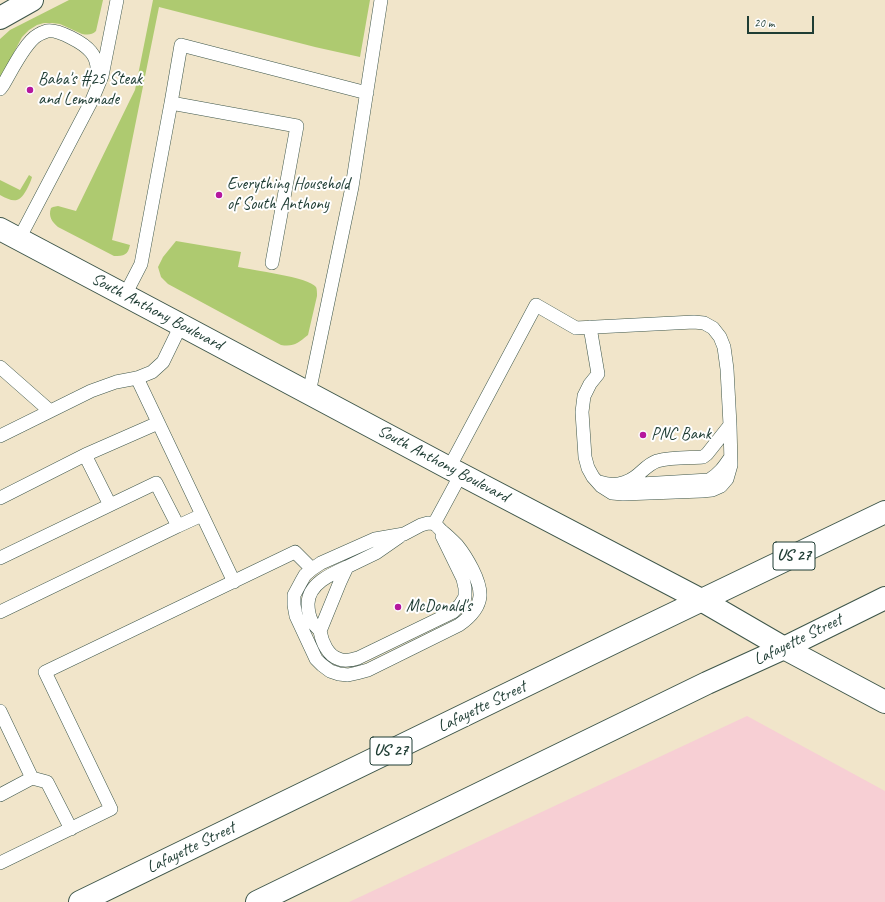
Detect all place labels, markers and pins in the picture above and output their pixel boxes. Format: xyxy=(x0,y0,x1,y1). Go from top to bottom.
place label: Baba's #25 Steak and Lemonade xyxy=(38,70,142,110)
marker: Baba's #25 Steak and Lemonade xyxy=(25,85,35,95)
place label: Everything Household of South Anthony xyxy=(227,175,350,215)
marker: Everything Household of South Anthony xyxy=(214,190,224,200)
place label: PNC Bank xyxy=(651,425,711,445)
marker: PNC Bank xyxy=(638,430,648,440)
place label: McDonald's xyxy=(406,597,472,617)
marker: McDonald's xyxy=(393,602,403,612)

